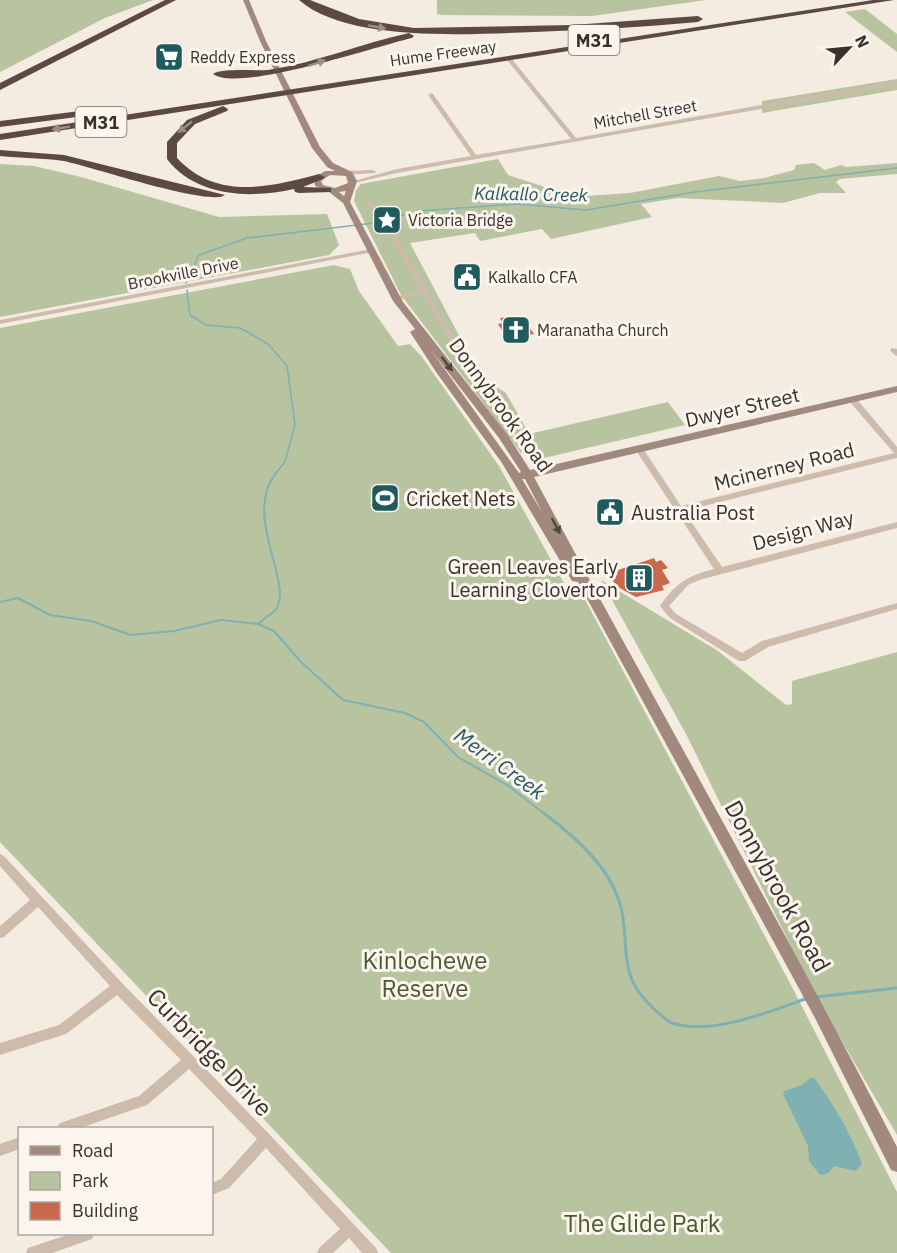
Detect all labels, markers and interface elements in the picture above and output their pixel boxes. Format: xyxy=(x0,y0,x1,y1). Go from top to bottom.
north arrow xyxy=(819,18,879,78)
one-way arrow xyxy=(368,23,387,32)
road number: M31 xyxy=(568,25,620,55)
text: N xyxy=(851,32,874,51)
street label: Hume Freeway xyxy=(388,36,498,70)
supermarket icon: Reddy Express xyxy=(153,41,185,73)
place label: Reddy Express xyxy=(190,47,296,67)
one-way arrow xyxy=(308,57,326,67)
street label: Mitchell Street xyxy=(592,95,698,133)
road number: M31 xyxy=(76,107,126,137)
one-way arrow xyxy=(178,121,193,133)
one-way arrow xyxy=(52,124,71,133)
water label: Kalkallo Creek xyxy=(474,182,589,207)
place icon: Victoria Bridge xyxy=(371,204,403,236)
place label: Victoria Bridge xyxy=(408,210,513,230)
street label: Brookville Drive xyxy=(126,252,240,294)
public building icon: Kalkallo CFA xyxy=(451,261,483,293)
place label: Kalkallo CFA xyxy=(488,267,578,287)
church icon: Maranatha Church xyxy=(500,314,532,346)
place label: Maranatha Church xyxy=(537,320,669,340)
street label: Donnybrook Road xyxy=(443,332,559,478)
one-way arrow xyxy=(440,356,452,371)
street label: Dwyer Street xyxy=(682,381,802,433)
street label: Mcinerney Road xyxy=(711,435,857,497)
sports icon: Cricket Nets xyxy=(369,482,401,514)
place label: Cricket Nets xyxy=(406,485,516,512)
public building icon: Australia Post xyxy=(594,496,626,528)
place label: Australia Post xyxy=(631,499,755,526)
street label: Design Way xyxy=(749,504,857,556)
one-way arrow xyxy=(551,518,561,535)
place label: Green Leaves Early Learning Cloverton xyxy=(447,553,618,603)
building icon: Green Leaves Early Learning Cloverton xyxy=(623,562,655,594)
water label: Merri Creek xyxy=(449,721,552,806)
street label: Donnybrook Road xyxy=(718,794,838,978)
park label: Kinlochewe Reserve xyxy=(362,944,488,1004)
street label: Curbridge Drive xyxy=(140,981,280,1123)
legend xyxy=(18,1127,213,1235)
text: Road xyxy=(72,1139,113,1162)
text: Park xyxy=(72,1169,109,1192)
text: Building xyxy=(72,1199,139,1222)
park label: The Glide Park xyxy=(564,1207,721,1239)

